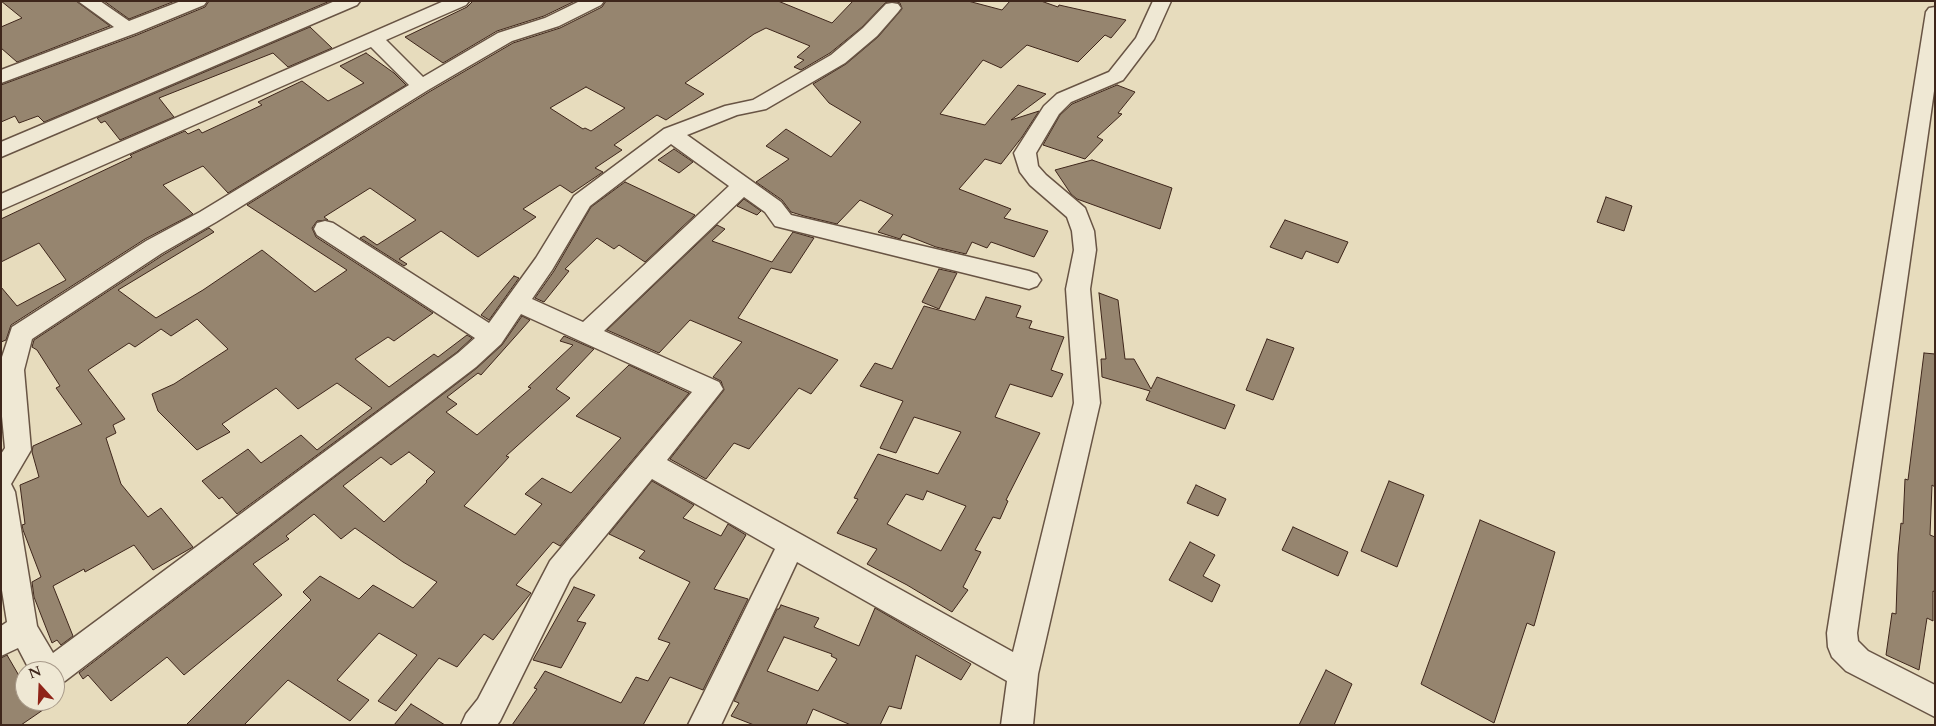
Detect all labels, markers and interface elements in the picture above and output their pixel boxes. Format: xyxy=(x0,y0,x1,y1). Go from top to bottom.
north arrow xyxy=(15,661,65,711)
text: N xyxy=(26,661,44,683)

